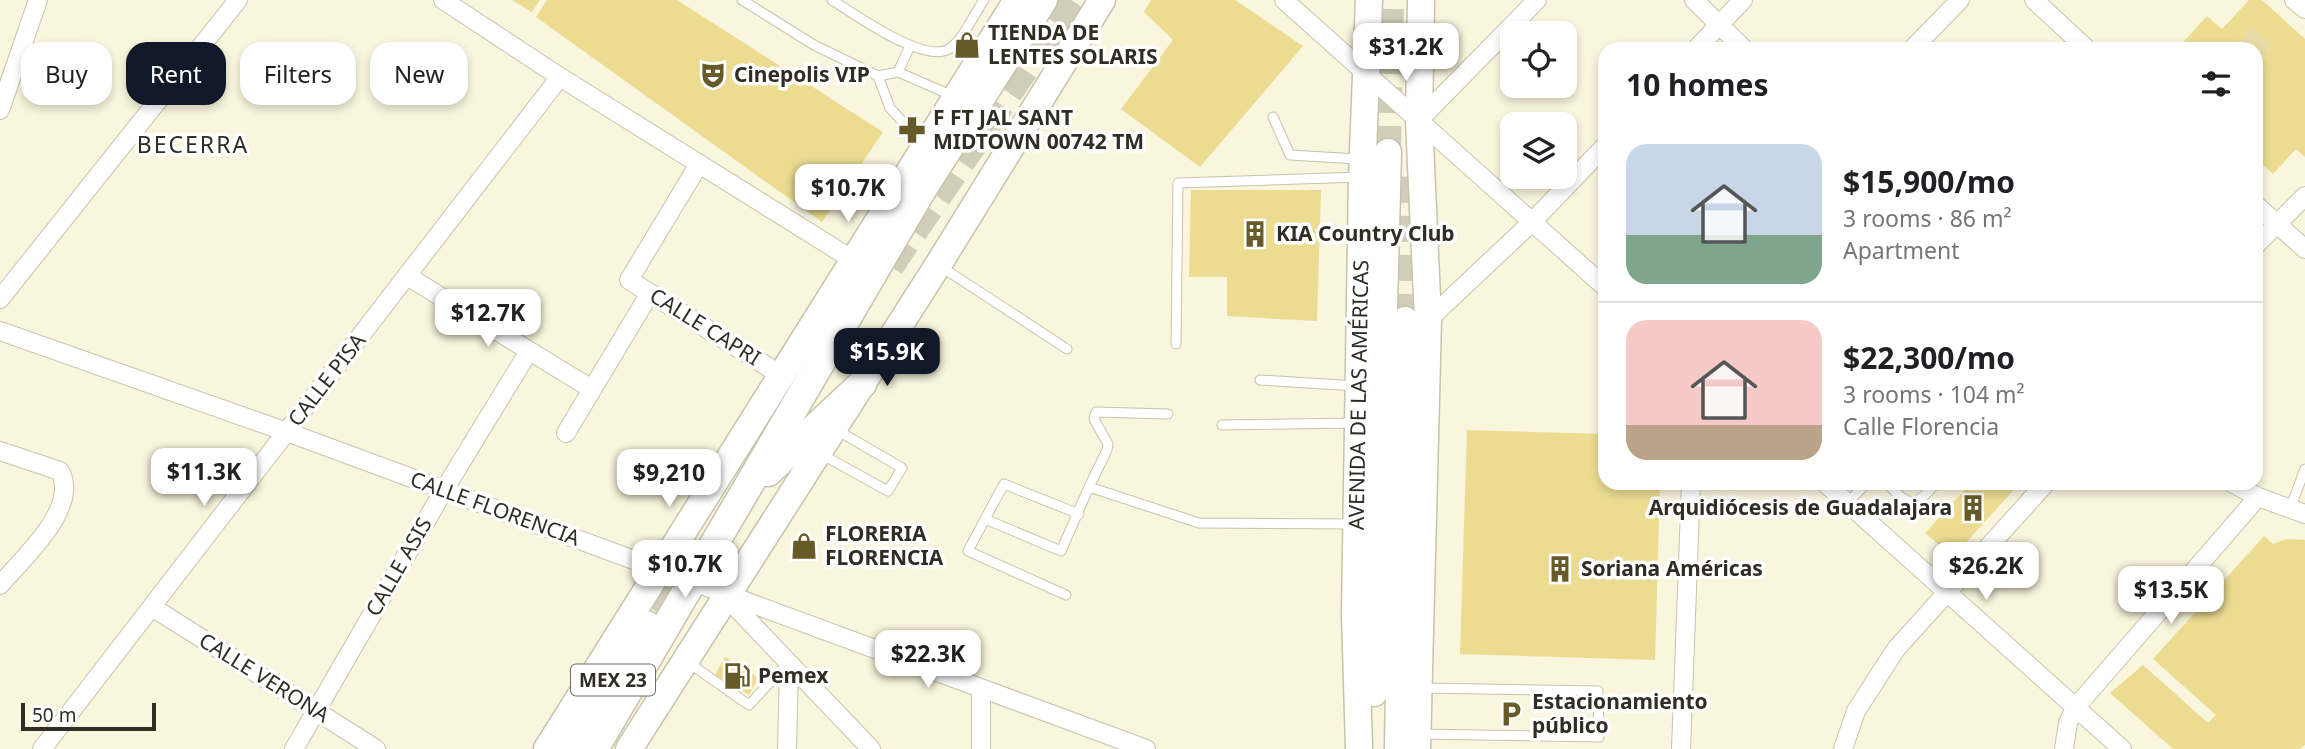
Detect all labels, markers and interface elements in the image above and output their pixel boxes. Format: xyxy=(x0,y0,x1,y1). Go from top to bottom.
place label: TIENDA DE LENTES SOLARIS xyxy=(988,18,1157,70)
map controls xyxy=(1500,21,1577,189)
button: locate xyxy=(1500,21,1577,98)
pin: $31.2K xyxy=(1349,24,1463,83)
shop icon: TIENDA DE LENTES SOLARIS xyxy=(952,30,982,60)
text: $31.2K xyxy=(1369,30,1443,62)
chip: Buy xyxy=(21,42,112,105)
chip: Rent xyxy=(126,42,226,105)
chip: Filters xyxy=(240,42,356,105)
chip: New xyxy=(370,42,468,105)
theatre icon: Cinepolis VIP xyxy=(698,60,728,90)
place label: Cinepolis VIP xyxy=(734,60,870,88)
text: 10 homes xyxy=(1626,64,1769,105)
icon: filters xyxy=(2197,65,2235,103)
place label: F FT JAL SANT MIDTOWN 00742 TM xyxy=(933,103,1144,155)
button: layers xyxy=(1500,112,1577,189)
pharmacy icon: F FT JAL SANT MIDTOWN 00742 TM xyxy=(897,115,927,145)
district label: BECERRA xyxy=(137,128,249,160)
text: $15,900/mo xyxy=(1843,161,2015,202)
pin: $10.7K xyxy=(791,164,905,224)
text: $10.7K xyxy=(811,171,885,203)
icon: home xyxy=(1682,172,1766,256)
text: 3 rooms · 86 m² xyxy=(1843,202,2012,234)
building icon: KIA Country Club xyxy=(1240,219,1270,249)
place label: KIA Country Club xyxy=(1276,219,1455,247)
text: Apartment xyxy=(1843,234,1960,266)
street label: AVENIDA DE LAS AMÉRICAS xyxy=(1342,260,1374,530)
street label: CALLE CAPRI xyxy=(645,281,766,371)
pin: $12.7K xyxy=(431,290,545,349)
text: $12.7K xyxy=(451,296,525,328)
street label: CALLE PISA xyxy=(281,327,372,432)
pin: $15.9K xyxy=(830,328,944,388)
text: $15.9K xyxy=(850,335,924,367)
text: $22,300/mo xyxy=(1843,337,2015,378)
icon: home xyxy=(1682,348,1766,432)
text: 3 rooms · 104 m² xyxy=(1843,378,2025,410)
text: Calle Florencia xyxy=(1843,410,1999,442)
pin: $11.3K xyxy=(147,448,261,508)
pin: $9,210 xyxy=(612,449,726,509)
text: $11.3K xyxy=(167,455,241,487)
text: $9,210 xyxy=(633,456,705,488)
street label: CALLE FLORENCIA xyxy=(407,464,584,552)
place label: Arquidiócesis de Guadalajara xyxy=(1649,493,1952,521)
building icon: Arquidiócesis de Guadalajara xyxy=(1958,493,1988,523)
street label: CALLE ASIS xyxy=(359,512,438,621)
place label: FLORERIA FLORENCIA xyxy=(825,519,944,571)
shop icon: FLORERIA FLORENCIA xyxy=(789,531,819,561)
pin: $10.7K xyxy=(628,540,742,600)
pin: $26.2K xyxy=(1929,542,2043,602)
text: $10.7K xyxy=(648,547,722,579)
text: $26.2K xyxy=(1949,549,2023,581)
building icon: Soriana Américas xyxy=(1545,554,1575,584)
place label: Soriana Américas xyxy=(1581,554,1763,582)
pin: $13.5K xyxy=(2114,566,2228,626)
text: $13.5K xyxy=(2134,573,2208,605)
street label: CALLE VERONA xyxy=(194,626,336,729)
pin: $22.3K xyxy=(871,630,985,690)
text: $22.3K xyxy=(891,637,965,669)
fuel station icon: Pemex xyxy=(722,661,752,691)
place label: Pemex xyxy=(758,661,829,689)
road number: MEX 23 xyxy=(571,664,655,695)
place label: Estacionamiento público xyxy=(1532,687,1708,739)
parking icon: Estacionamiento público xyxy=(1496,699,1526,729)
scale bar xyxy=(21,700,156,732)
text: 50 m xyxy=(32,702,76,728)

